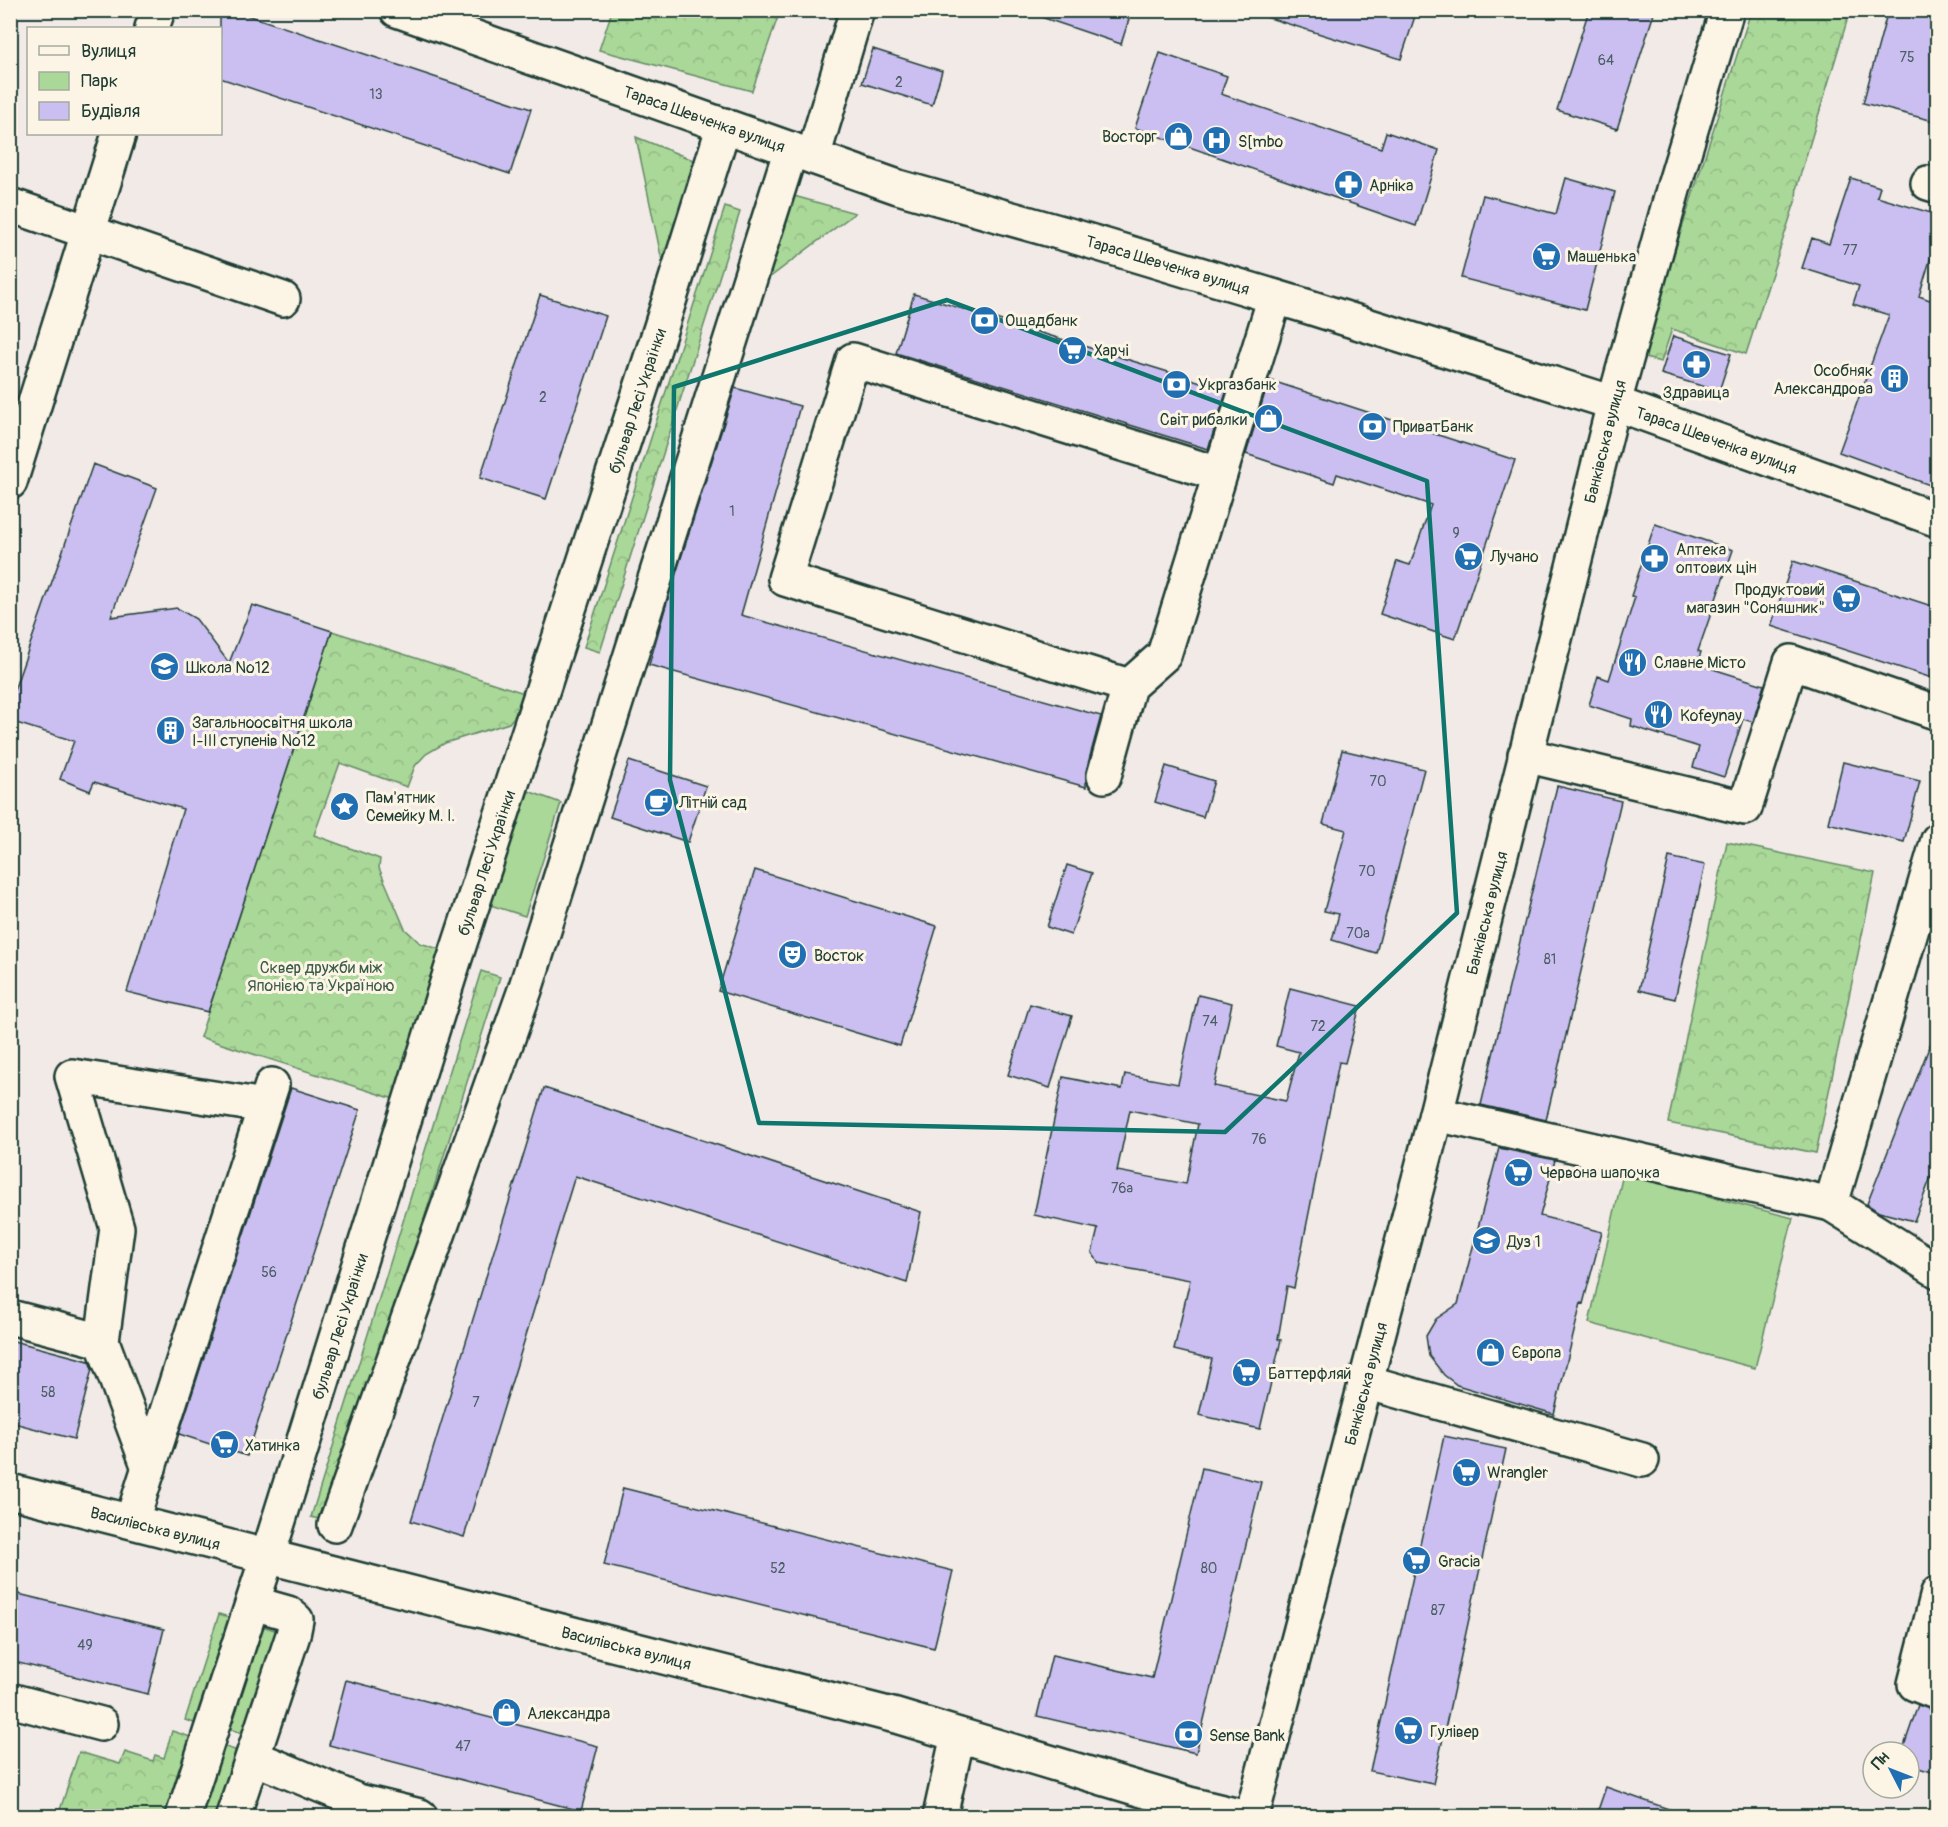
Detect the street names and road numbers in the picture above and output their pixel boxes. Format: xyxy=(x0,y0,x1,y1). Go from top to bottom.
street label: Тараса Шевченка вулиця xyxy=(620,82,788,157)
street label: Тараса Шевченка вулиця xyxy=(1083,231,1252,300)
street label: бульвар Лесі Українки xyxy=(605,326,671,477)
street label: Банківська вулиця xyxy=(1580,378,1631,506)
street label: Тараса Шевченка вулиця xyxy=(1632,403,1799,479)
street label: бульвар Лесі Українки xyxy=(454,788,520,939)
street label: Банківська вулиця xyxy=(1462,849,1512,977)
street label: бульвар Лесі Українки xyxy=(308,1251,373,1402)
street label: Банківська вулиця xyxy=(1341,1320,1392,1448)
street label: Василівська вулиця xyxy=(88,1503,222,1555)
street label: Василівська вулиця xyxy=(559,1622,693,1675)

